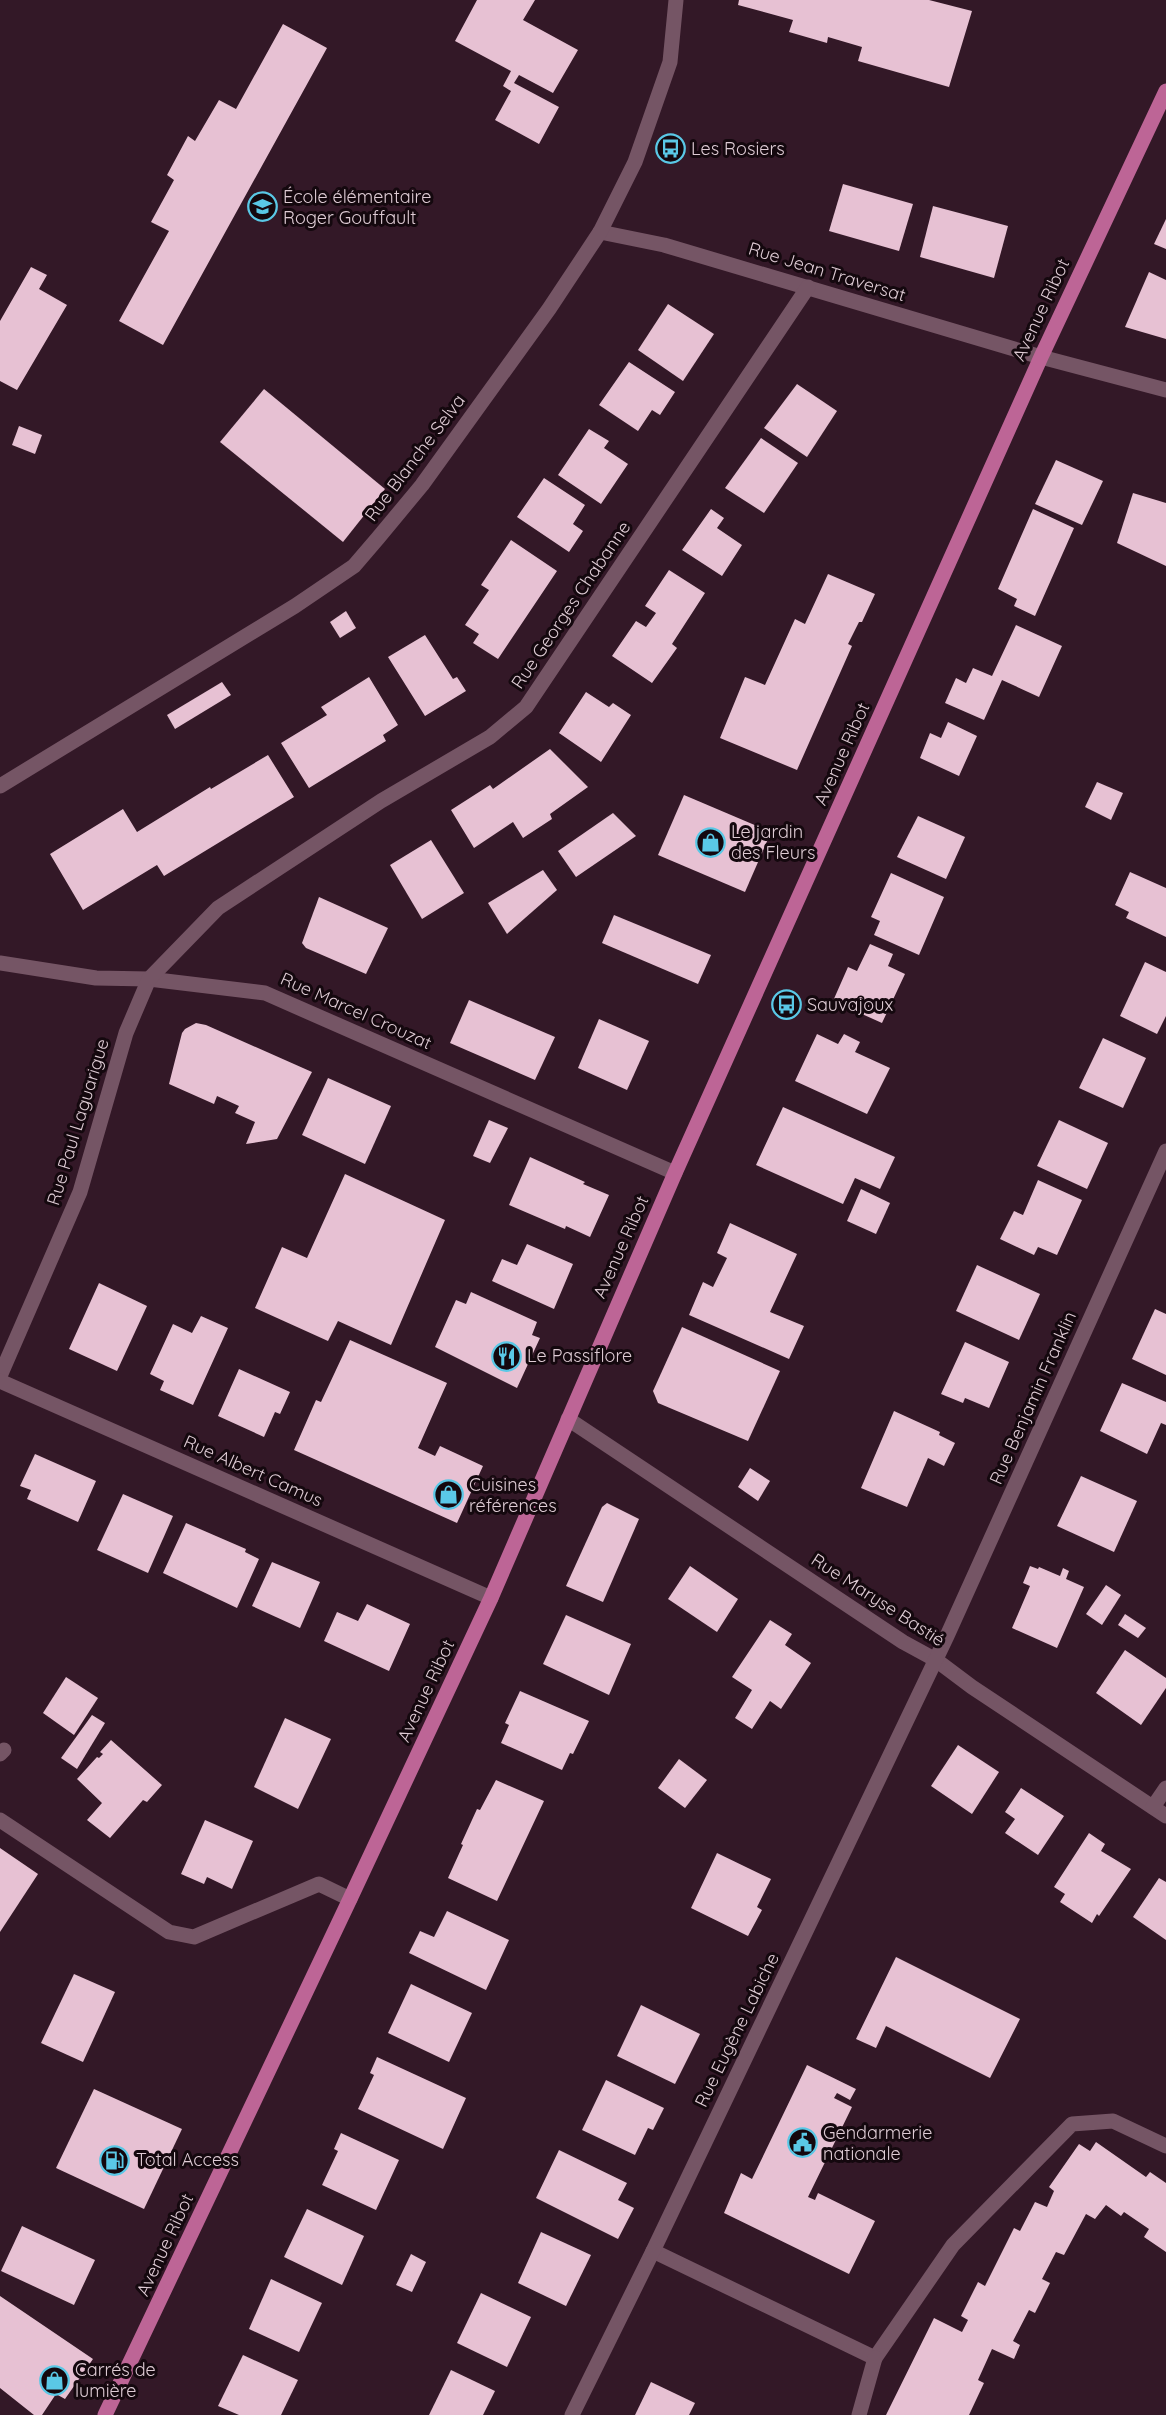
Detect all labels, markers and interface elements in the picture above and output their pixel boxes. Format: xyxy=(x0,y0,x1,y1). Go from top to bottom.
bus stop icon: Les Rosiers xyxy=(654,133,686,165)
place label: Les Rosiers xyxy=(691,137,785,160)
place label: École élémentaire Roger Gouffault xyxy=(283,185,431,229)
school or university icon: École élémentaire Roger Gouffault xyxy=(246,191,278,223)
street label: Rue Jean Traversat xyxy=(746,237,909,306)
street label: Avenue Ribot xyxy=(1007,255,1074,365)
street label: Rue Blanche Selva xyxy=(359,390,470,526)
street label: Rue Georges Chabanne xyxy=(506,516,635,693)
street label: Avenue Ribot xyxy=(809,699,874,809)
place label: Le jardin des Fleurs xyxy=(731,820,815,864)
shop icon: Le jardin des Fleurs xyxy=(694,826,726,858)
street label: Rue Marcel Crouzat xyxy=(277,967,435,1054)
bus stop icon: Sauvajoux xyxy=(770,989,802,1021)
place label: Sauvajoux xyxy=(807,993,893,1016)
street label: Rue Paul Laguarigue xyxy=(41,1036,114,1208)
street label: Avenue Ribot xyxy=(588,1192,653,1302)
street label: Rue Benjamin Franklin xyxy=(984,1308,1081,1488)
restaurant icon: Le Passiflore xyxy=(490,1340,522,1372)
place label: Le Passiflore xyxy=(527,1344,632,1367)
street label: Rue Albert Camus xyxy=(180,1430,326,1512)
place label: Cuisines références xyxy=(469,1473,557,1517)
shop icon: Cuisines références xyxy=(432,1479,464,1511)
street label: Rue Maryse Bastié xyxy=(807,1548,949,1651)
street label: Avenue Ribot xyxy=(392,1636,459,1746)
street label: Rue Eugène Labiche xyxy=(689,1949,784,2111)
place label: Gendarmerie nationale xyxy=(823,2121,932,2165)
public building icon: Gendarmerie nationale xyxy=(786,2127,818,2159)
fuel station icon: Total Access xyxy=(99,2144,131,2176)
place label: Total Access xyxy=(136,2148,239,2171)
street label: Avenue Ribot xyxy=(131,2190,198,2300)
place label: Carrés de lumière xyxy=(75,2358,156,2402)
shop icon: Carrés de lumière xyxy=(38,2364,70,2396)

